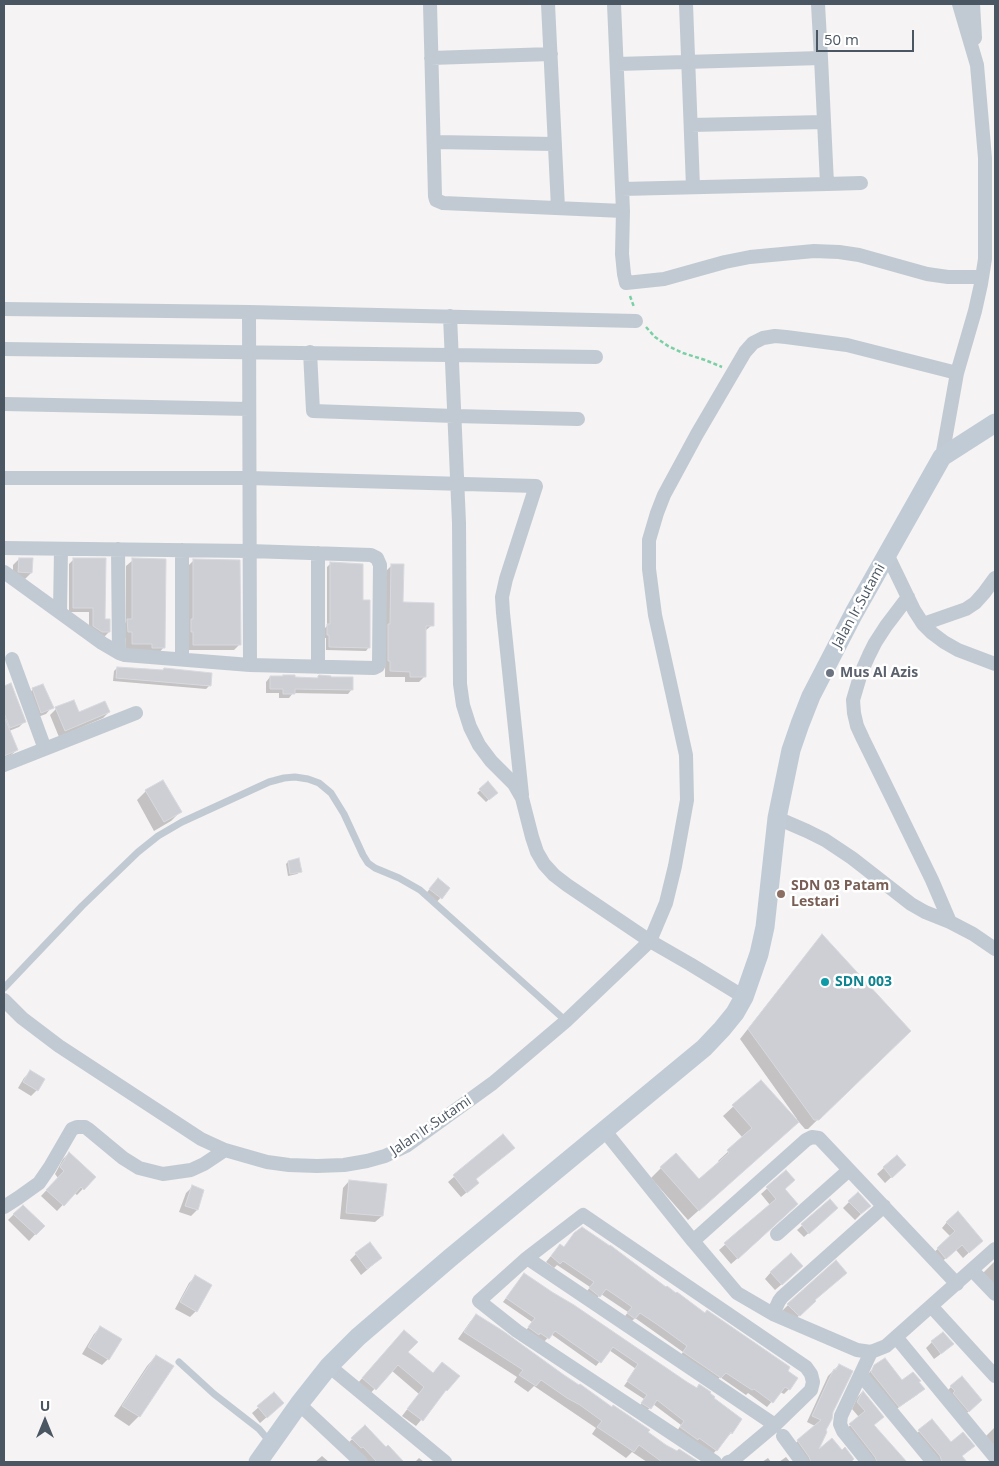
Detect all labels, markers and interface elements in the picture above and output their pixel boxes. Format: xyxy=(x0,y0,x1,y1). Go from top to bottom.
scale bar xyxy=(819,20,916,52)
text: 50 m xyxy=(824,29,859,49)
street label: Jalan Ir.Sutami xyxy=(829,561,889,651)
place label: Mus Al Azis xyxy=(840,665,918,681)
marker: Mus Al Azis xyxy=(824,667,836,679)
place label: SDN 03 Patam Lestari xyxy=(791,878,889,910)
marker: SDN 03 Patam Lestari xyxy=(775,888,787,900)
place label: SDN 003 xyxy=(835,974,892,990)
marker: SDN 003 xyxy=(819,976,831,988)
street label: Jalan Ir.Sutami xyxy=(387,1093,475,1159)
north arrow xyxy=(20,1396,70,1446)
text: U xyxy=(40,1396,50,1415)

